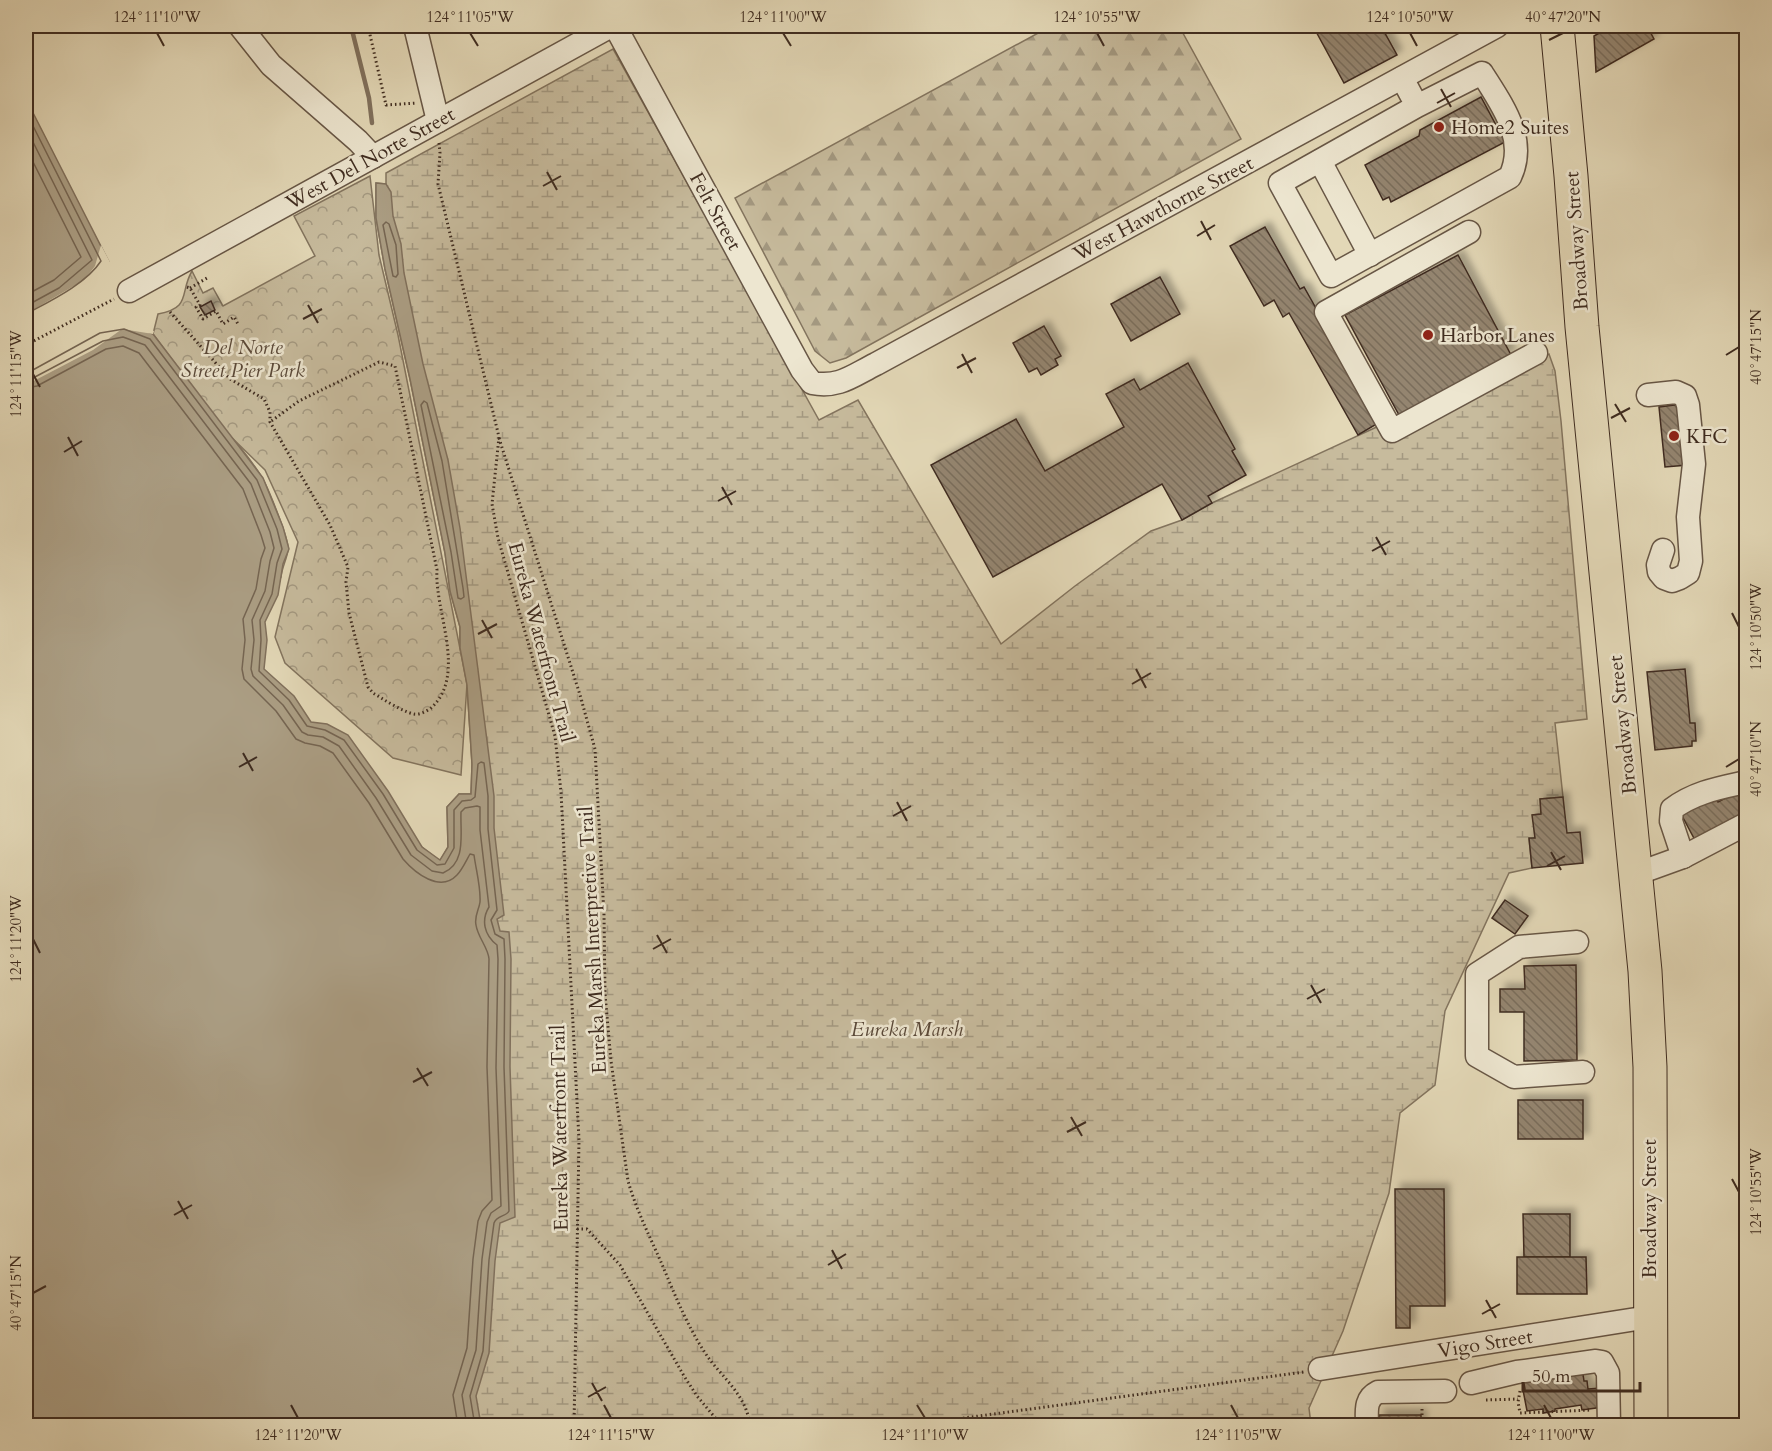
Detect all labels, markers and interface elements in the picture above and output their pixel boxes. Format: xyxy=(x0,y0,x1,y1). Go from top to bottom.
text: 124°11'10"W xyxy=(113,7,201,27)
text: 124°11'05"W xyxy=(426,7,514,27)
text: 124°11'00"W xyxy=(739,7,827,27)
text: 124°10'55"W xyxy=(1053,7,1141,27)
text: 124°10'50"W xyxy=(1366,7,1454,27)
text: 40°47'20"N xyxy=(1525,7,1601,27)
street label: West Del Norte Street xyxy=(280,100,460,217)
place label: Home2 Suites xyxy=(1451,114,1569,141)
marker: Home2 Suites xyxy=(1432,120,1446,134)
street label: West Hawthorne Street xyxy=(1068,149,1259,268)
street label: Felt Street xyxy=(683,167,748,256)
street label: Broadway Street xyxy=(1558,170,1595,312)
text: 40°47'15"N xyxy=(1746,309,1766,385)
place label: Harbor Lanes xyxy=(1440,322,1555,349)
marker: Harbor Lanes xyxy=(1421,328,1435,342)
text: 124°11'15"W xyxy=(6,330,26,418)
park label: Del Norte Street Pier Park xyxy=(181,334,305,384)
place label: KFC xyxy=(1686,423,1728,450)
marker: KFC xyxy=(1667,429,1681,443)
street label: Eureka Waterfront Trail xyxy=(502,539,581,745)
text: 124°10'50"W xyxy=(1746,583,1766,671)
street label: Broadway Street xyxy=(1602,653,1643,796)
text: 40°47'10"N xyxy=(1746,721,1766,797)
street label: Eureka Marsh Interpretive Trail xyxy=(572,805,613,1074)
text: 124°11'20"W xyxy=(6,895,26,983)
park label: Eureka Marsh xyxy=(851,1016,963,1043)
street label: Eureka Waterfront Trail xyxy=(544,1025,575,1231)
street label: Broadway Street xyxy=(1636,1138,1663,1279)
text: 124°10'55"W xyxy=(1746,1148,1766,1236)
text: 40°47'15"N xyxy=(6,1255,26,1331)
street label: Vigo Street xyxy=(1436,1323,1535,1364)
scale bar xyxy=(1523,1355,1640,1393)
text: 50 m xyxy=(1532,1364,1571,1389)
text: 124°11'20"W xyxy=(254,1425,342,1445)
text: 124°11'15"W xyxy=(567,1425,655,1445)
text: 124°11'10"W xyxy=(881,1425,969,1445)
text: 124°11'05"W xyxy=(1194,1425,1282,1445)
text: 124°11'00"W xyxy=(1507,1425,1595,1445)

